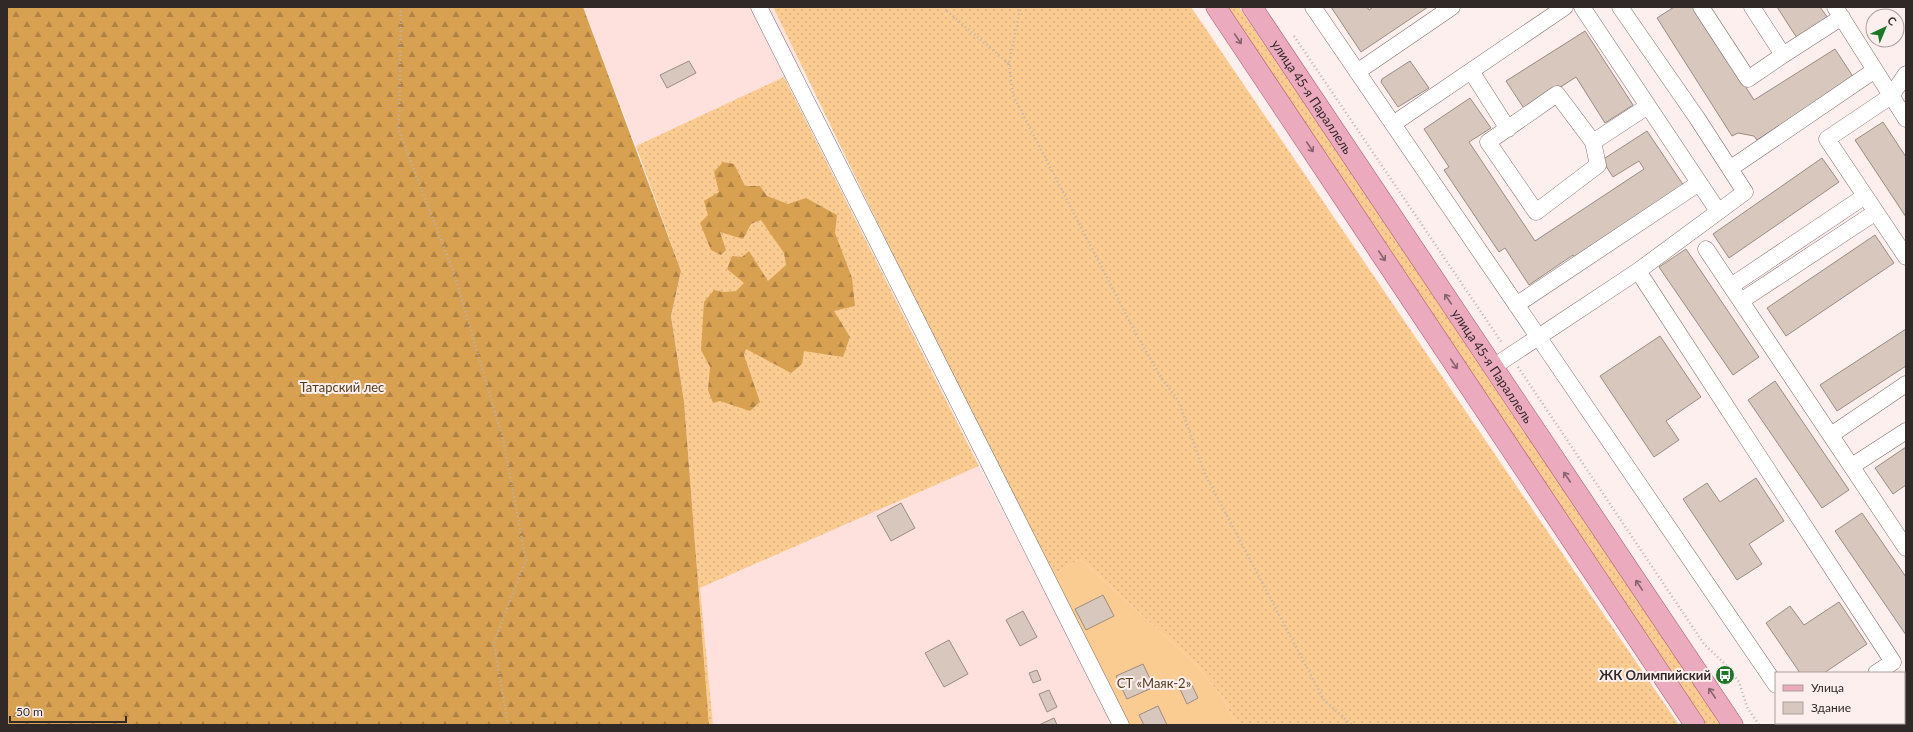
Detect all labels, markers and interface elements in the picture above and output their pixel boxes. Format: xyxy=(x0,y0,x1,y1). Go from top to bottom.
north arrow xyxy=(1865,8,1905,48)
text: С xyxy=(1885,13,1900,28)
one-way arrow xyxy=(1234,33,1242,44)
street label: улица 45-я Параллель xyxy=(1268,37,1356,157)
one-way arrow xyxy=(1306,142,1314,153)
one-way arrow xyxy=(1378,250,1386,261)
one-way arrow xyxy=(1444,294,1452,305)
street label: улица 45-я Параллель xyxy=(1448,306,1536,426)
one-way arrow xyxy=(1450,358,1458,369)
park label: Татарский лес xyxy=(300,379,384,395)
one-way arrow xyxy=(1563,471,1571,482)
one-way arrow xyxy=(1635,579,1643,590)
bus stop icon: ЖК Олимпийский xyxy=(1714,664,1736,686)
place label: ЖК Олимпийский xyxy=(1599,667,1711,683)
legend xyxy=(1775,672,1905,724)
park label: СТ «Маяк-2» xyxy=(1117,675,1191,691)
text: Улица xyxy=(1811,680,1844,695)
one-way arrow xyxy=(1708,687,1716,698)
scale bar xyxy=(10,698,126,724)
text: Здание xyxy=(1811,700,1851,715)
text: 50 m xyxy=(16,704,43,719)

